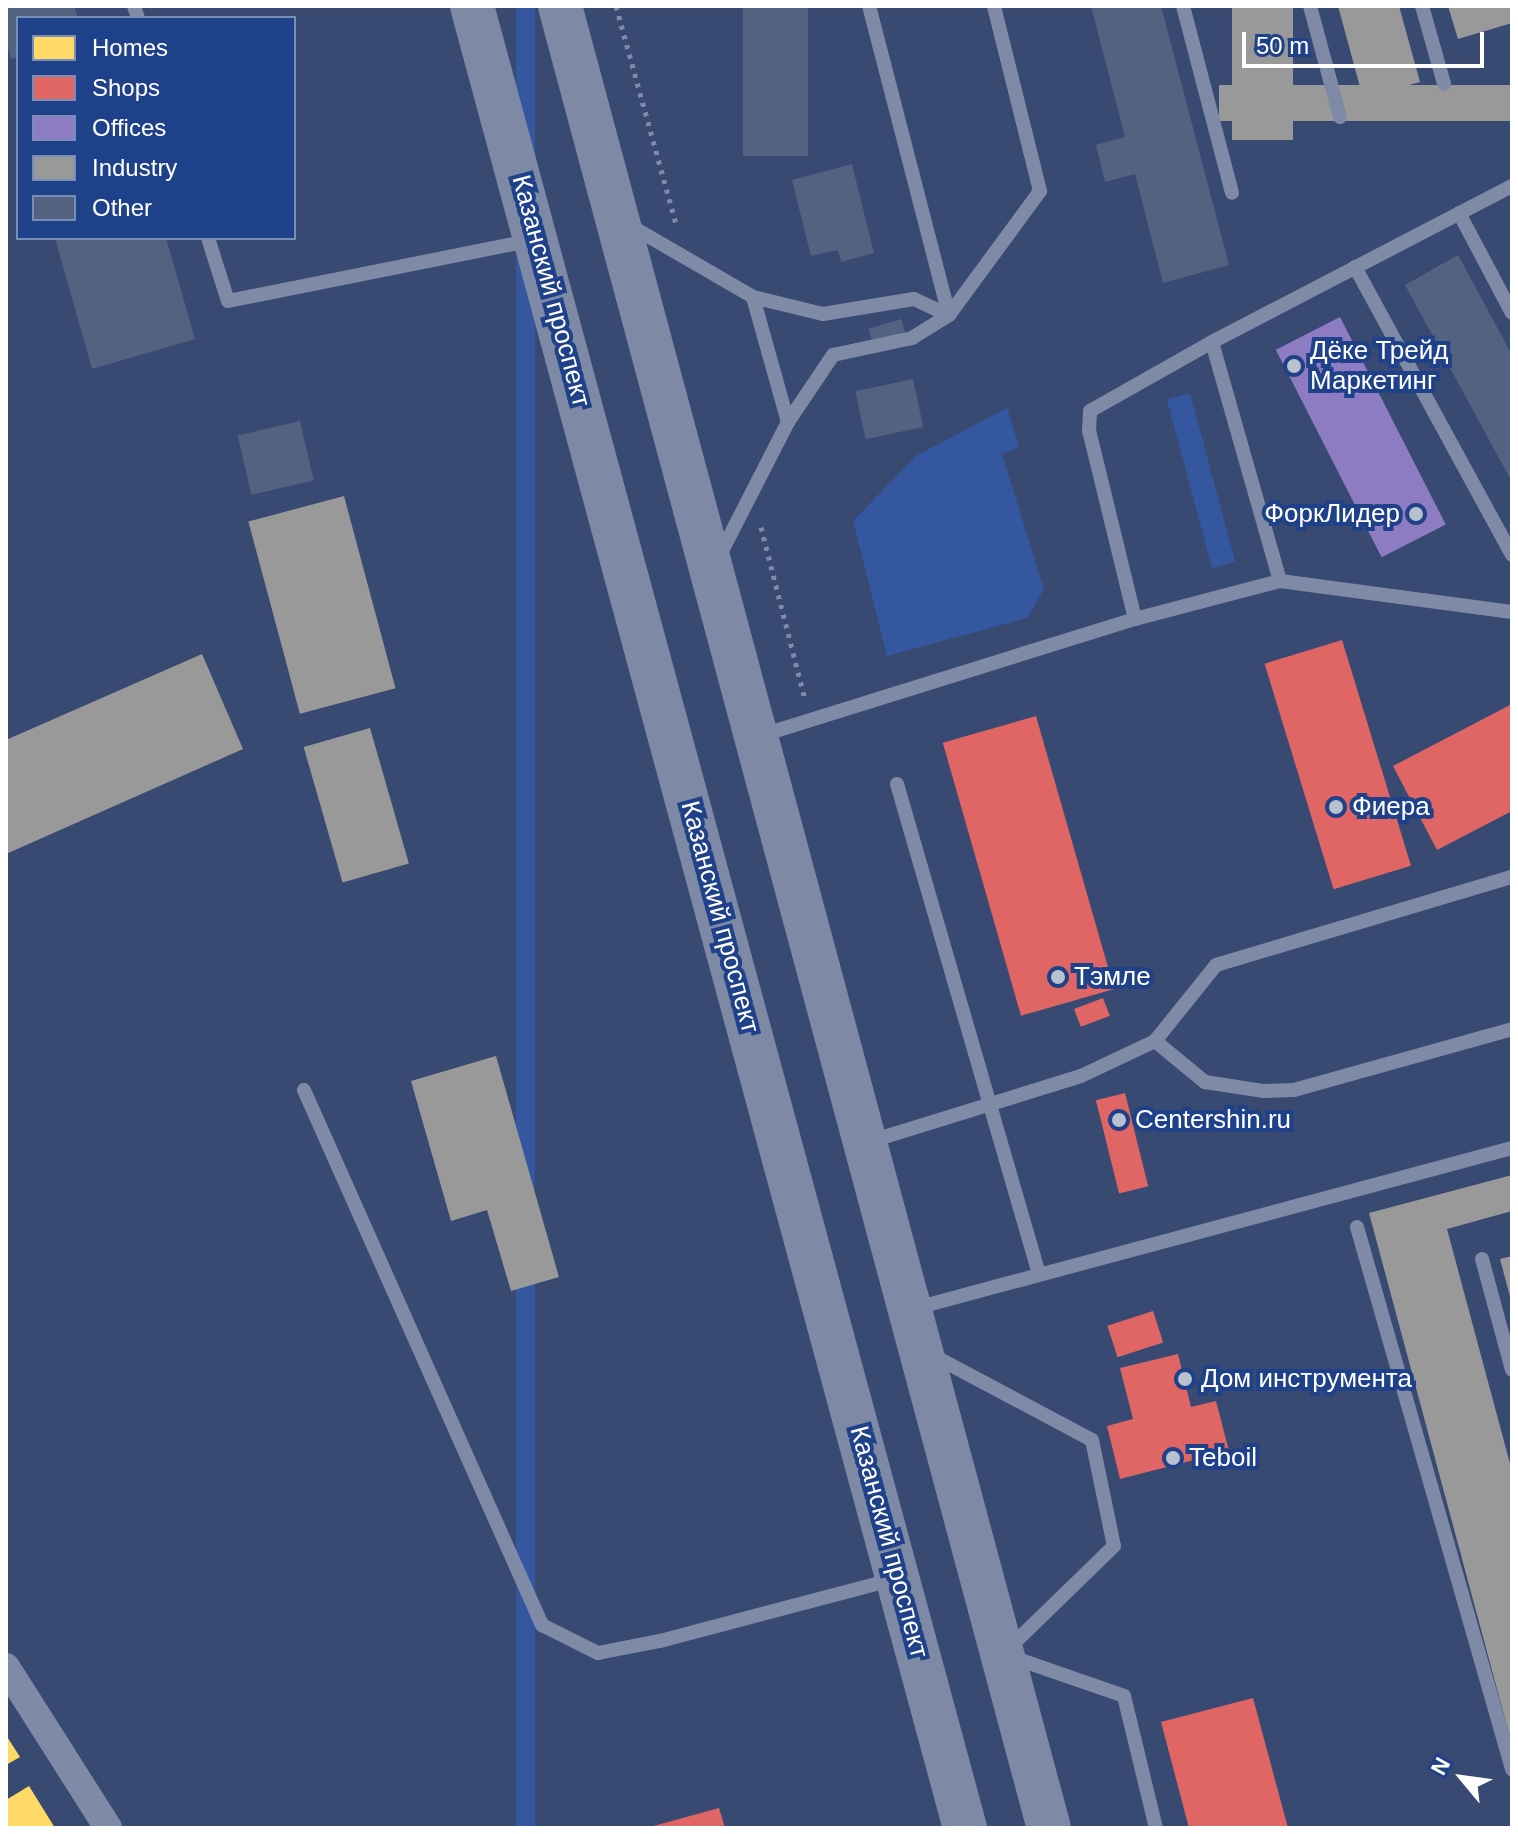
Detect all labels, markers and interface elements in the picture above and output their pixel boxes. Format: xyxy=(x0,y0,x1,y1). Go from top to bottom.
legend xyxy=(16,16,296,240)
scale bar xyxy=(1246,16,1488,66)
text: 50 m xyxy=(1256,32,1309,59)
text: Homes xyxy=(92,34,168,61)
text: Shops xyxy=(92,74,160,101)
text: Offices xyxy=(92,114,166,141)
text: Industry xyxy=(92,154,177,181)
street label: Казанский проспект xyxy=(505,172,597,410)
text: Other xyxy=(92,194,152,221)
place label: Дёке Трейд Маркетинг xyxy=(1310,335,1448,396)
marker: Дёке Трейд Маркетинг xyxy=(1285,357,1303,375)
place label: ФоркЛидер xyxy=(1264,498,1400,530)
marker: ФоркЛидер xyxy=(1407,505,1425,523)
place label: Фиера xyxy=(1352,791,1430,823)
street label: Казанский проспект xyxy=(674,798,766,1036)
marker: Фиера xyxy=(1327,798,1345,816)
place label: Тэмле xyxy=(1074,961,1151,993)
marker: Тэмле xyxy=(1049,968,1067,986)
place label: Centershin.ru xyxy=(1135,1104,1291,1136)
marker: Centershin.ru xyxy=(1110,1111,1128,1129)
place label: Дом инструмента xyxy=(1201,1363,1412,1395)
marker: Дом инструмента xyxy=(1176,1370,1194,1388)
street label: Казанский проспект xyxy=(843,1423,935,1661)
place label: Teboil xyxy=(1189,1442,1257,1474)
marker: Teboil xyxy=(1164,1449,1182,1467)
north arrow xyxy=(1422,1738,1502,1818)
text: N xyxy=(1426,1753,1455,1779)

